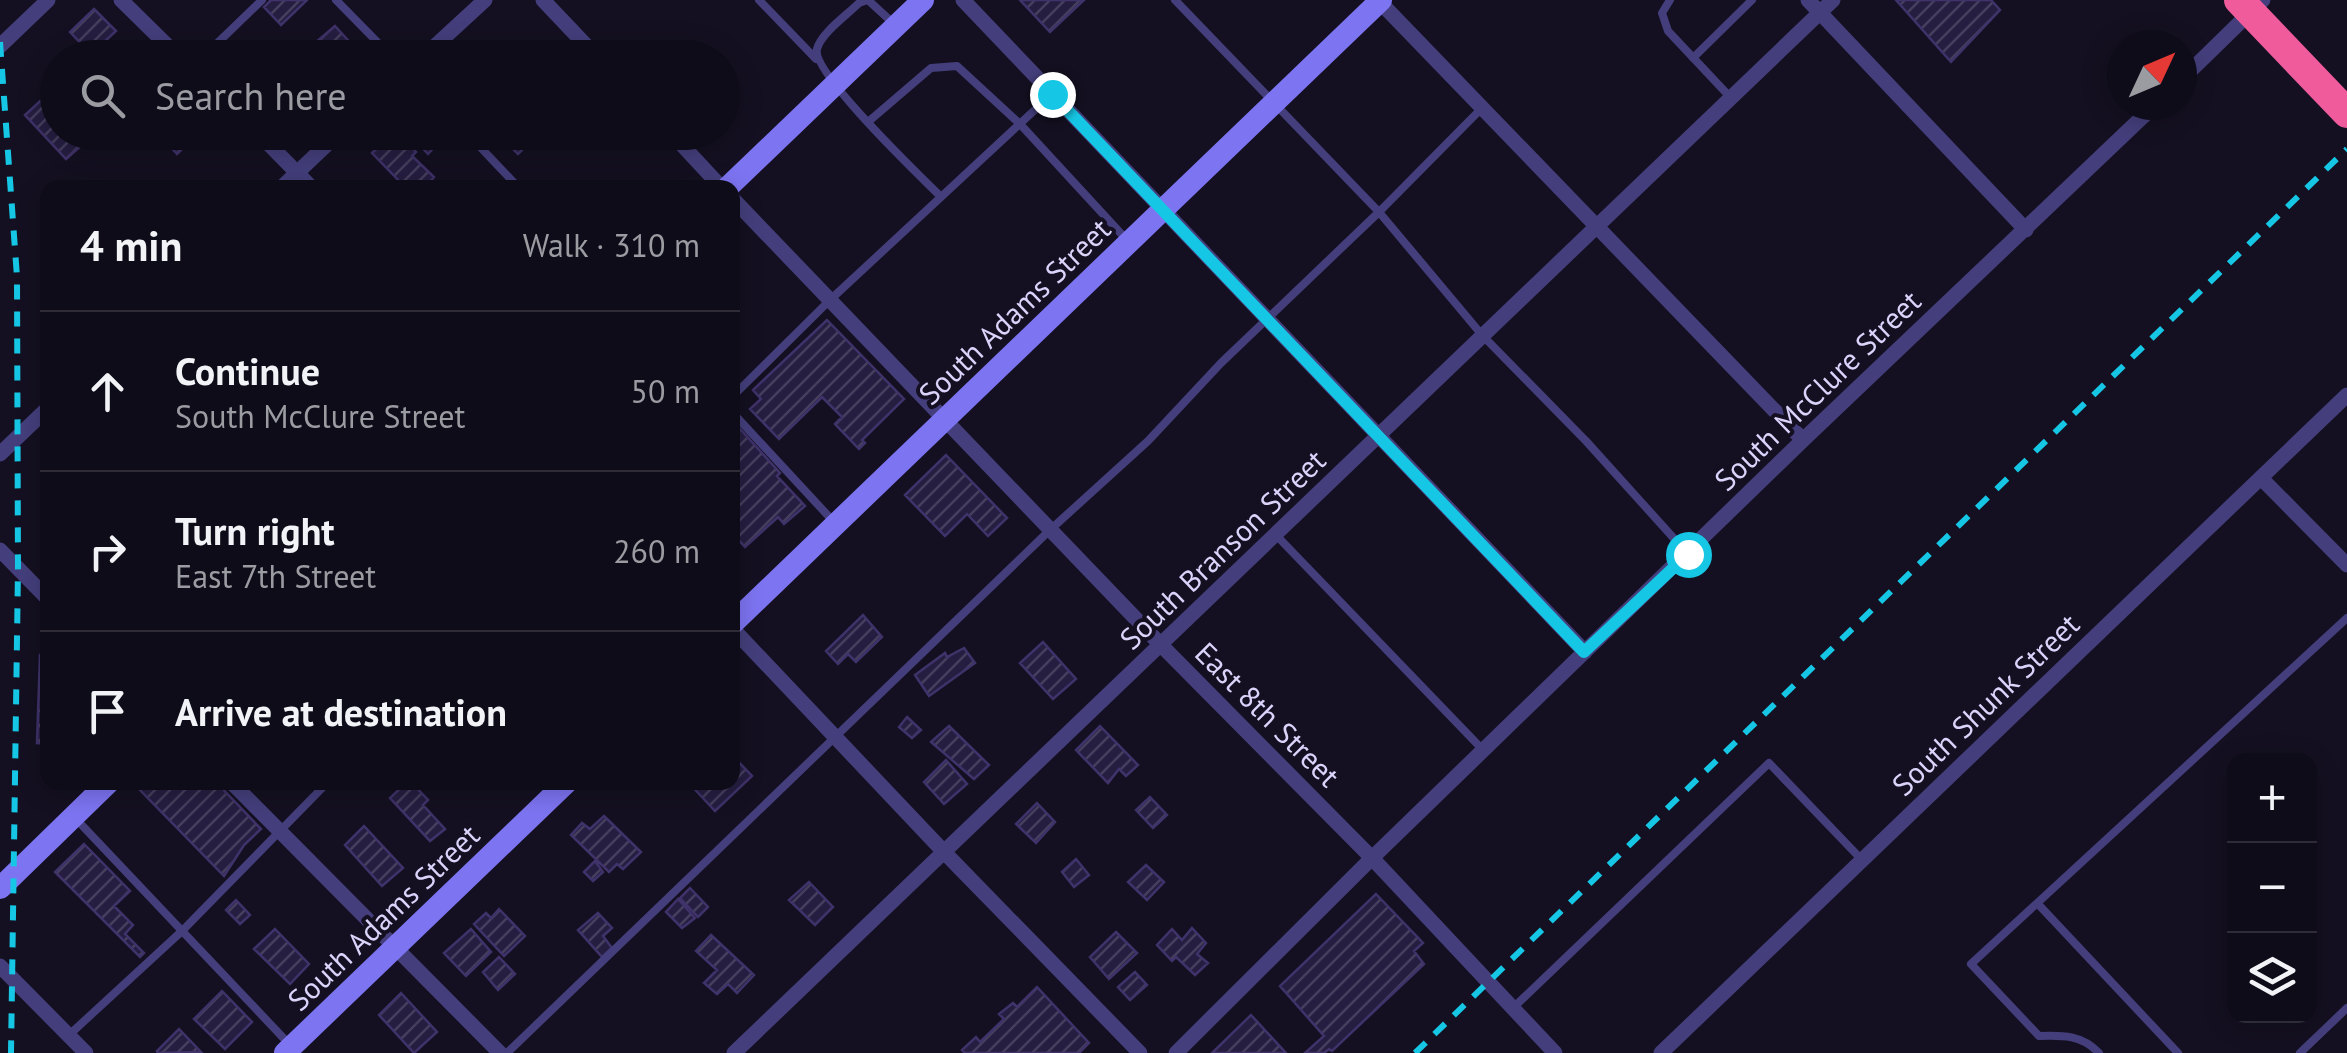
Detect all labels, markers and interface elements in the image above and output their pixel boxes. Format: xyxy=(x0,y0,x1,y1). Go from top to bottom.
north arrow xyxy=(2107,30,2197,120)
search box xyxy=(40,40,740,150)
icon: search xyxy=(75,68,130,123)
text: Search here xyxy=(155,71,347,120)
route end xyxy=(1030,72,1076,118)
street label: South Adams Street xyxy=(910,209,1118,413)
text: 4 min xyxy=(80,218,182,273)
text: Walk · 310 m xyxy=(523,224,700,266)
street label: South McClure Street xyxy=(1706,281,1928,499)
text: Continue xyxy=(175,346,320,395)
icon: ahead xyxy=(80,364,135,419)
text: 50 m xyxy=(631,370,700,412)
text: South McClure Street xyxy=(175,395,465,437)
street label: South Branson Street xyxy=(1111,441,1333,657)
text: Turn right xyxy=(175,506,335,555)
icon: right xyxy=(80,524,135,579)
text: 260 m xyxy=(613,530,700,572)
route start xyxy=(1666,532,1712,578)
text: East 7th Street xyxy=(175,555,376,597)
street label: South Shunk Street xyxy=(1883,605,2087,803)
street label: East 8th Street xyxy=(1187,633,1349,795)
icon: arrive xyxy=(80,684,135,739)
text: Arrive at destination xyxy=(175,687,507,736)
map controls xyxy=(2227,753,2317,1023)
button: + xyxy=(2227,753,2317,843)
street label: South Adams Street xyxy=(279,815,487,1019)
button: − xyxy=(2227,843,2317,933)
button: layers xyxy=(2227,933,2317,1023)

